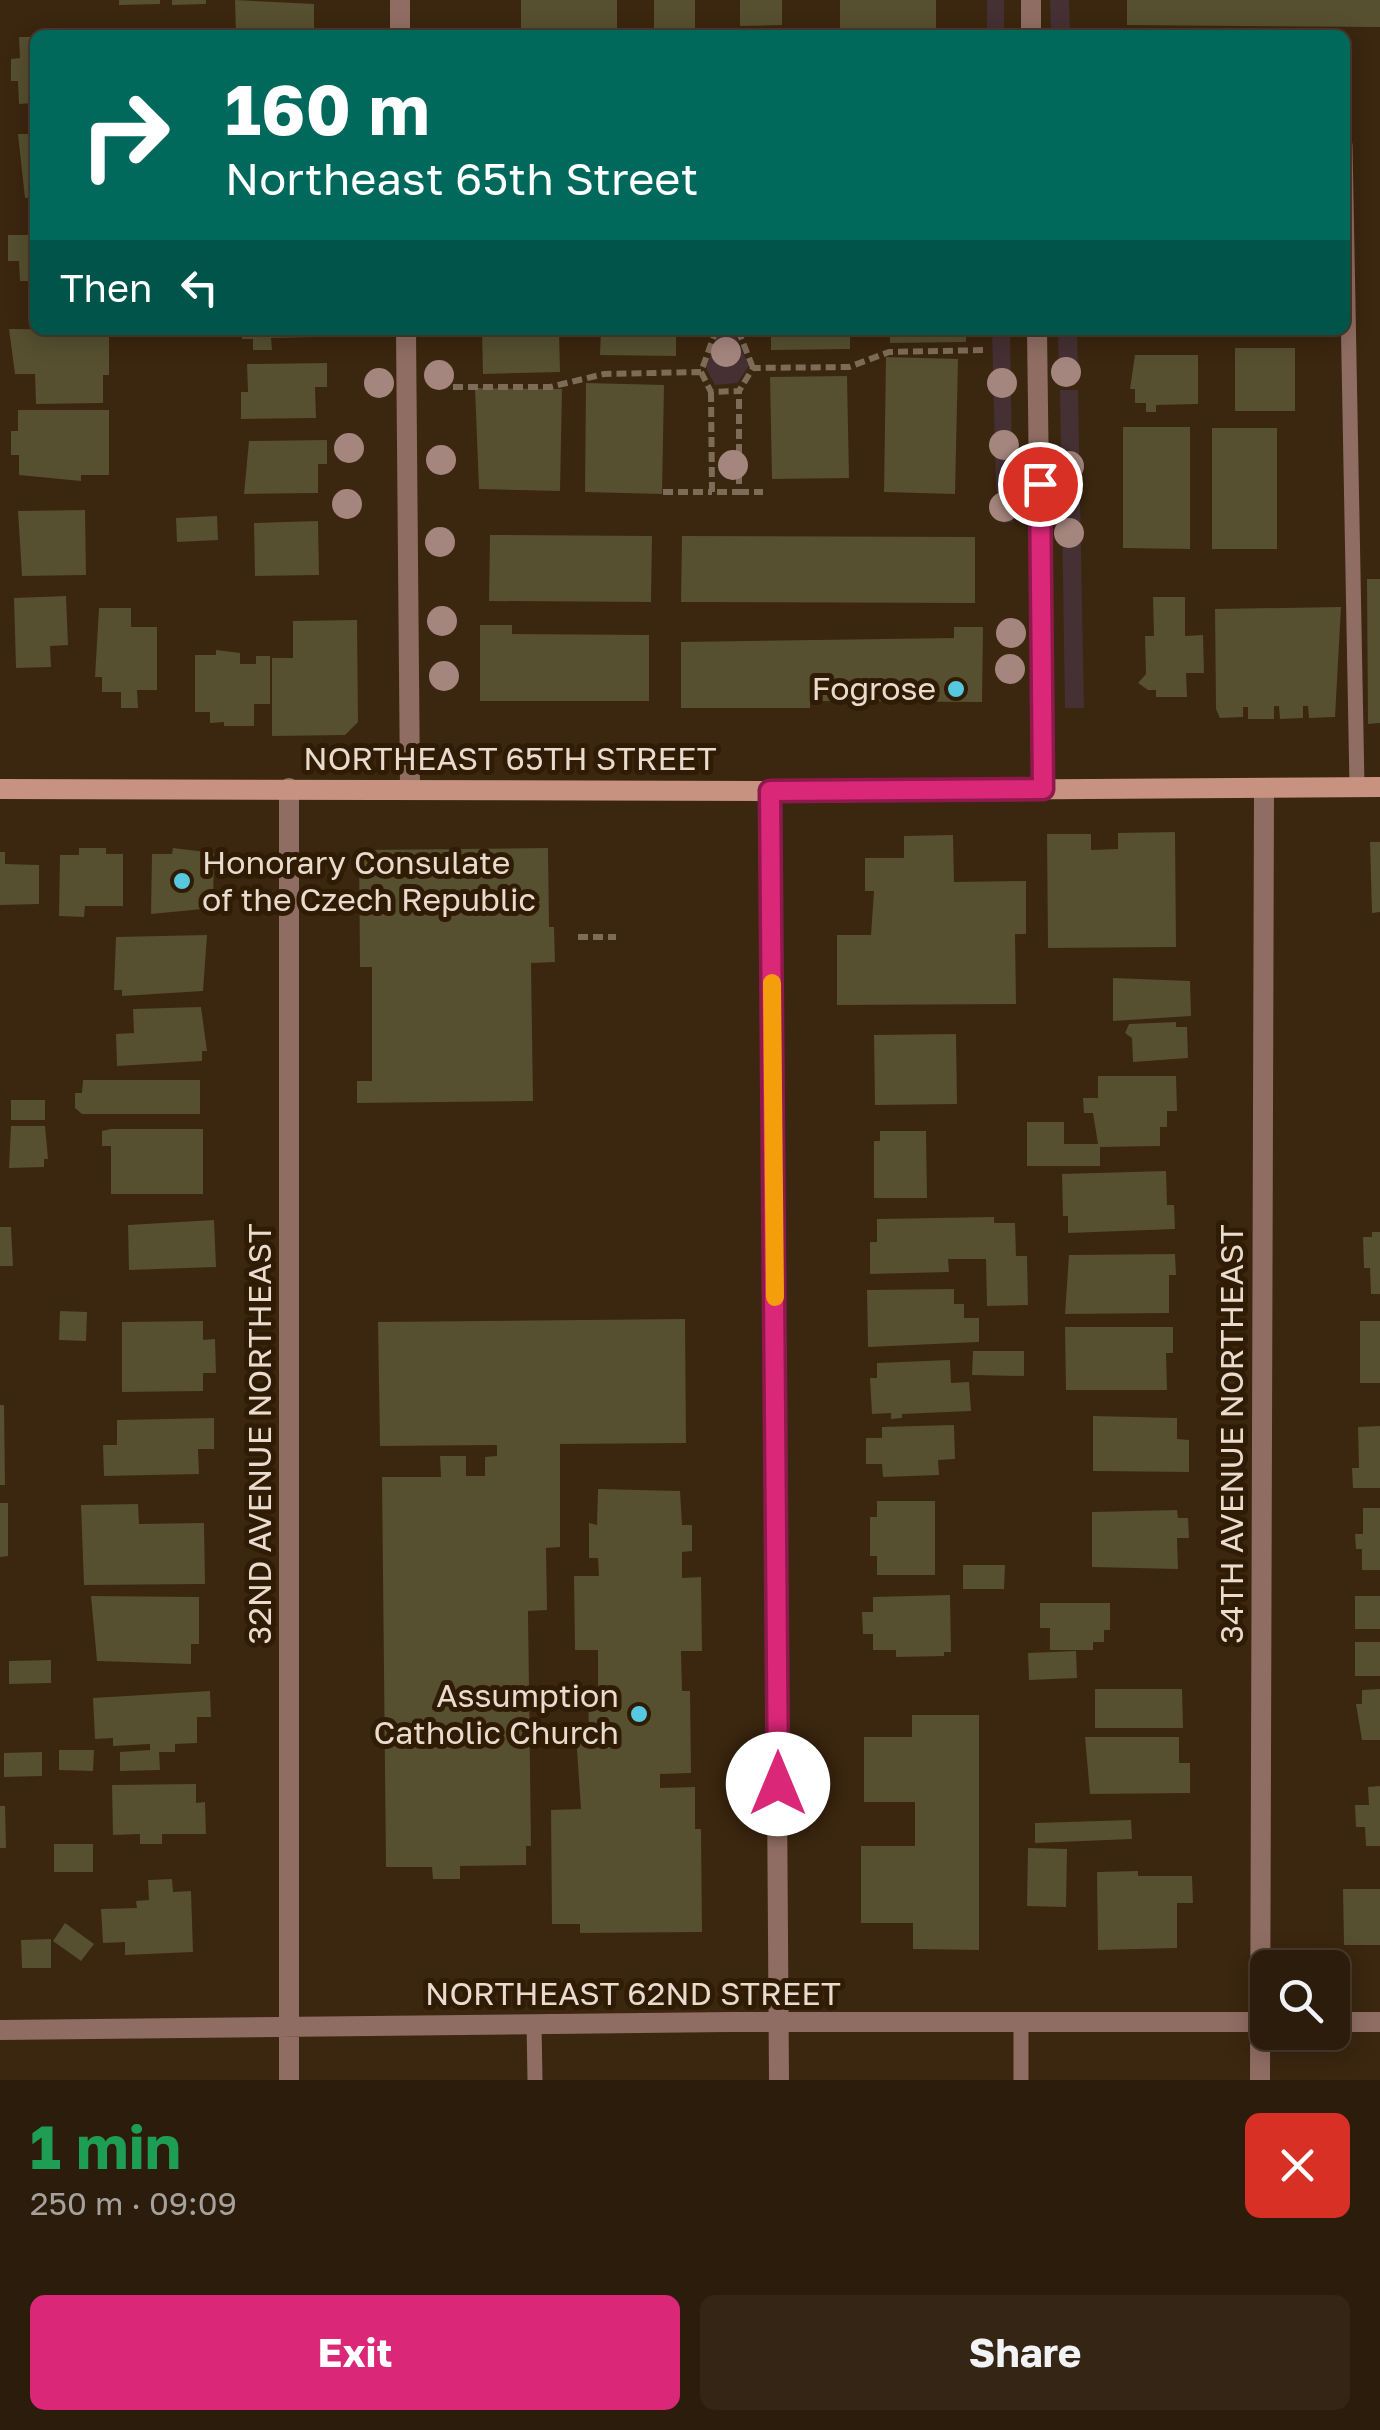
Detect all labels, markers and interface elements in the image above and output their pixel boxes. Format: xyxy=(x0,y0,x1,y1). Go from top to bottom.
text: 160 m xyxy=(225,66,430,150)
icon: right xyxy=(60,70,190,200)
text: Northeast 65th Street xyxy=(225,151,698,205)
icon: left xyxy=(172,260,227,315)
text: Then xyxy=(60,265,152,310)
pin xyxy=(998,442,1083,527)
icon: arrive xyxy=(1013,457,1068,512)
place label: Fogrose xyxy=(812,669,936,707)
marker: Fogrose xyxy=(945,678,967,700)
street label: NORTHEAST 65TH STREET xyxy=(303,739,717,777)
place label: Honorary Consulate of the Czech Republic xyxy=(202,843,536,918)
marker: Honorary Consulate of the Czech Republic xyxy=(171,870,193,892)
street label: 32ND AVENUE NORTHEAST xyxy=(240,1223,278,1644)
street label: 34TH AVENUE NORTHEAST xyxy=(1212,1224,1250,1644)
place label: Assumption Catholic Church xyxy=(373,1676,619,1751)
marker: Assumption Catholic Church xyxy=(628,1703,650,1725)
position arrow xyxy=(726,1732,830,1836)
map controls xyxy=(1250,1950,1350,2050)
button: search xyxy=(1250,1950,1350,2050)
street label: NORTHEAST 62ND STREET xyxy=(425,1974,841,2012)
text: 1 min xyxy=(30,2110,181,2182)
button: close xyxy=(1245,2113,1350,2218)
text: 250 m · 09:09 xyxy=(30,2184,237,2222)
button: Exit xyxy=(30,2295,680,2410)
button: Share xyxy=(700,2295,1350,2410)

